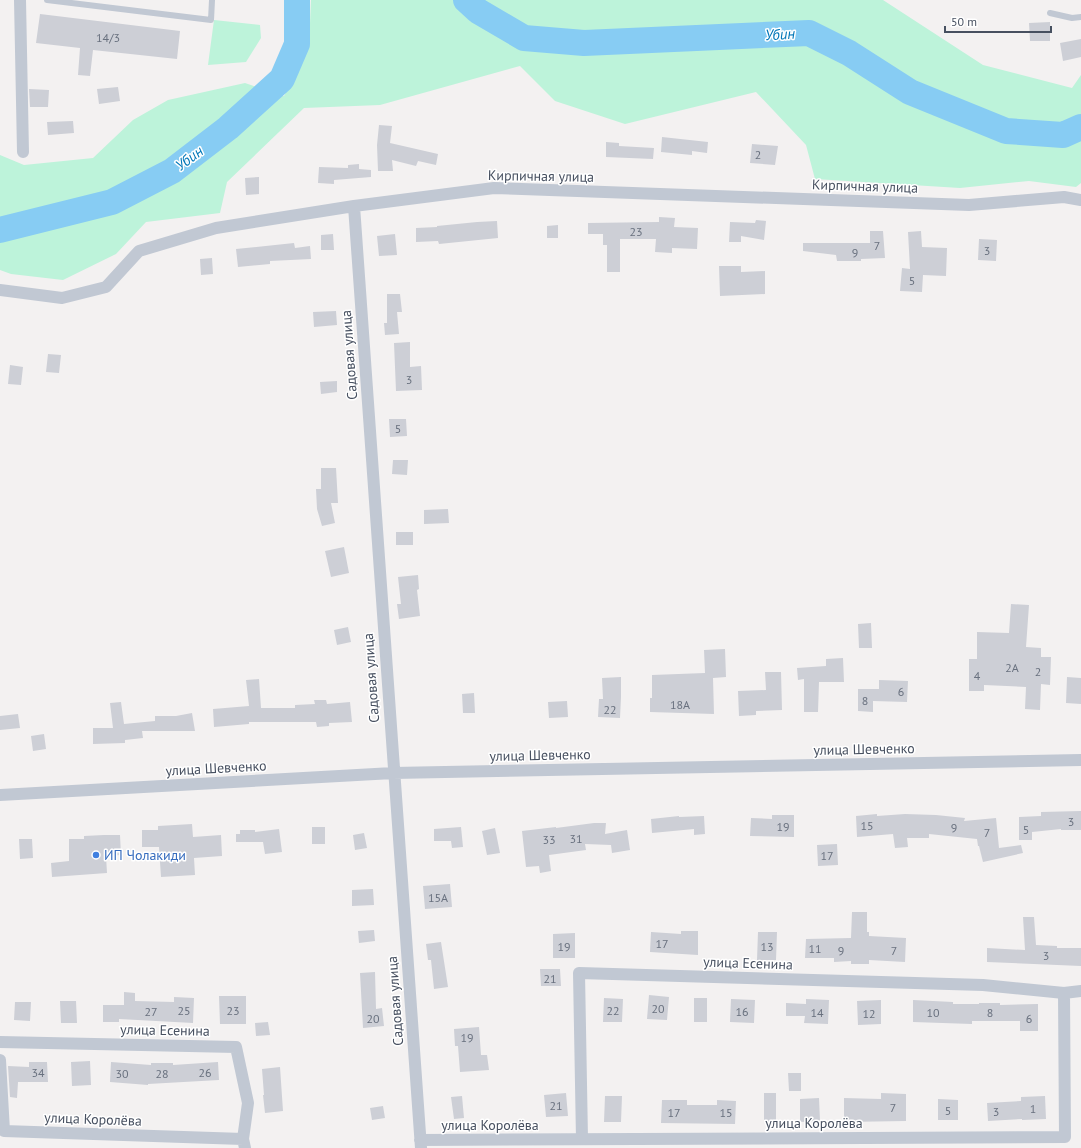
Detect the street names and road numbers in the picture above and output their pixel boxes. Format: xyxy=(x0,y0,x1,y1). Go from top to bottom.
street label: Кирпичная улица xyxy=(488,166,594,186)
street label: Кирпичная улица xyxy=(812,175,918,197)
street label: Садовая улица xyxy=(337,309,361,401)
street label: Садовая улица xyxy=(359,632,383,724)
street label: улица Шевченко xyxy=(813,739,915,759)
street label: улица Шевченко xyxy=(489,745,591,765)
street label: улица Шевченко xyxy=(165,756,267,780)
street label: улица Есенина xyxy=(703,952,793,974)
street label: Садовая улица xyxy=(383,955,407,1047)
street label: улица Есенина xyxy=(120,1020,210,1040)
street label: улица Королёва xyxy=(44,1108,142,1130)
street label: улица Королёва xyxy=(765,1114,863,1132)
street label: улица Королёва xyxy=(441,1116,539,1134)

